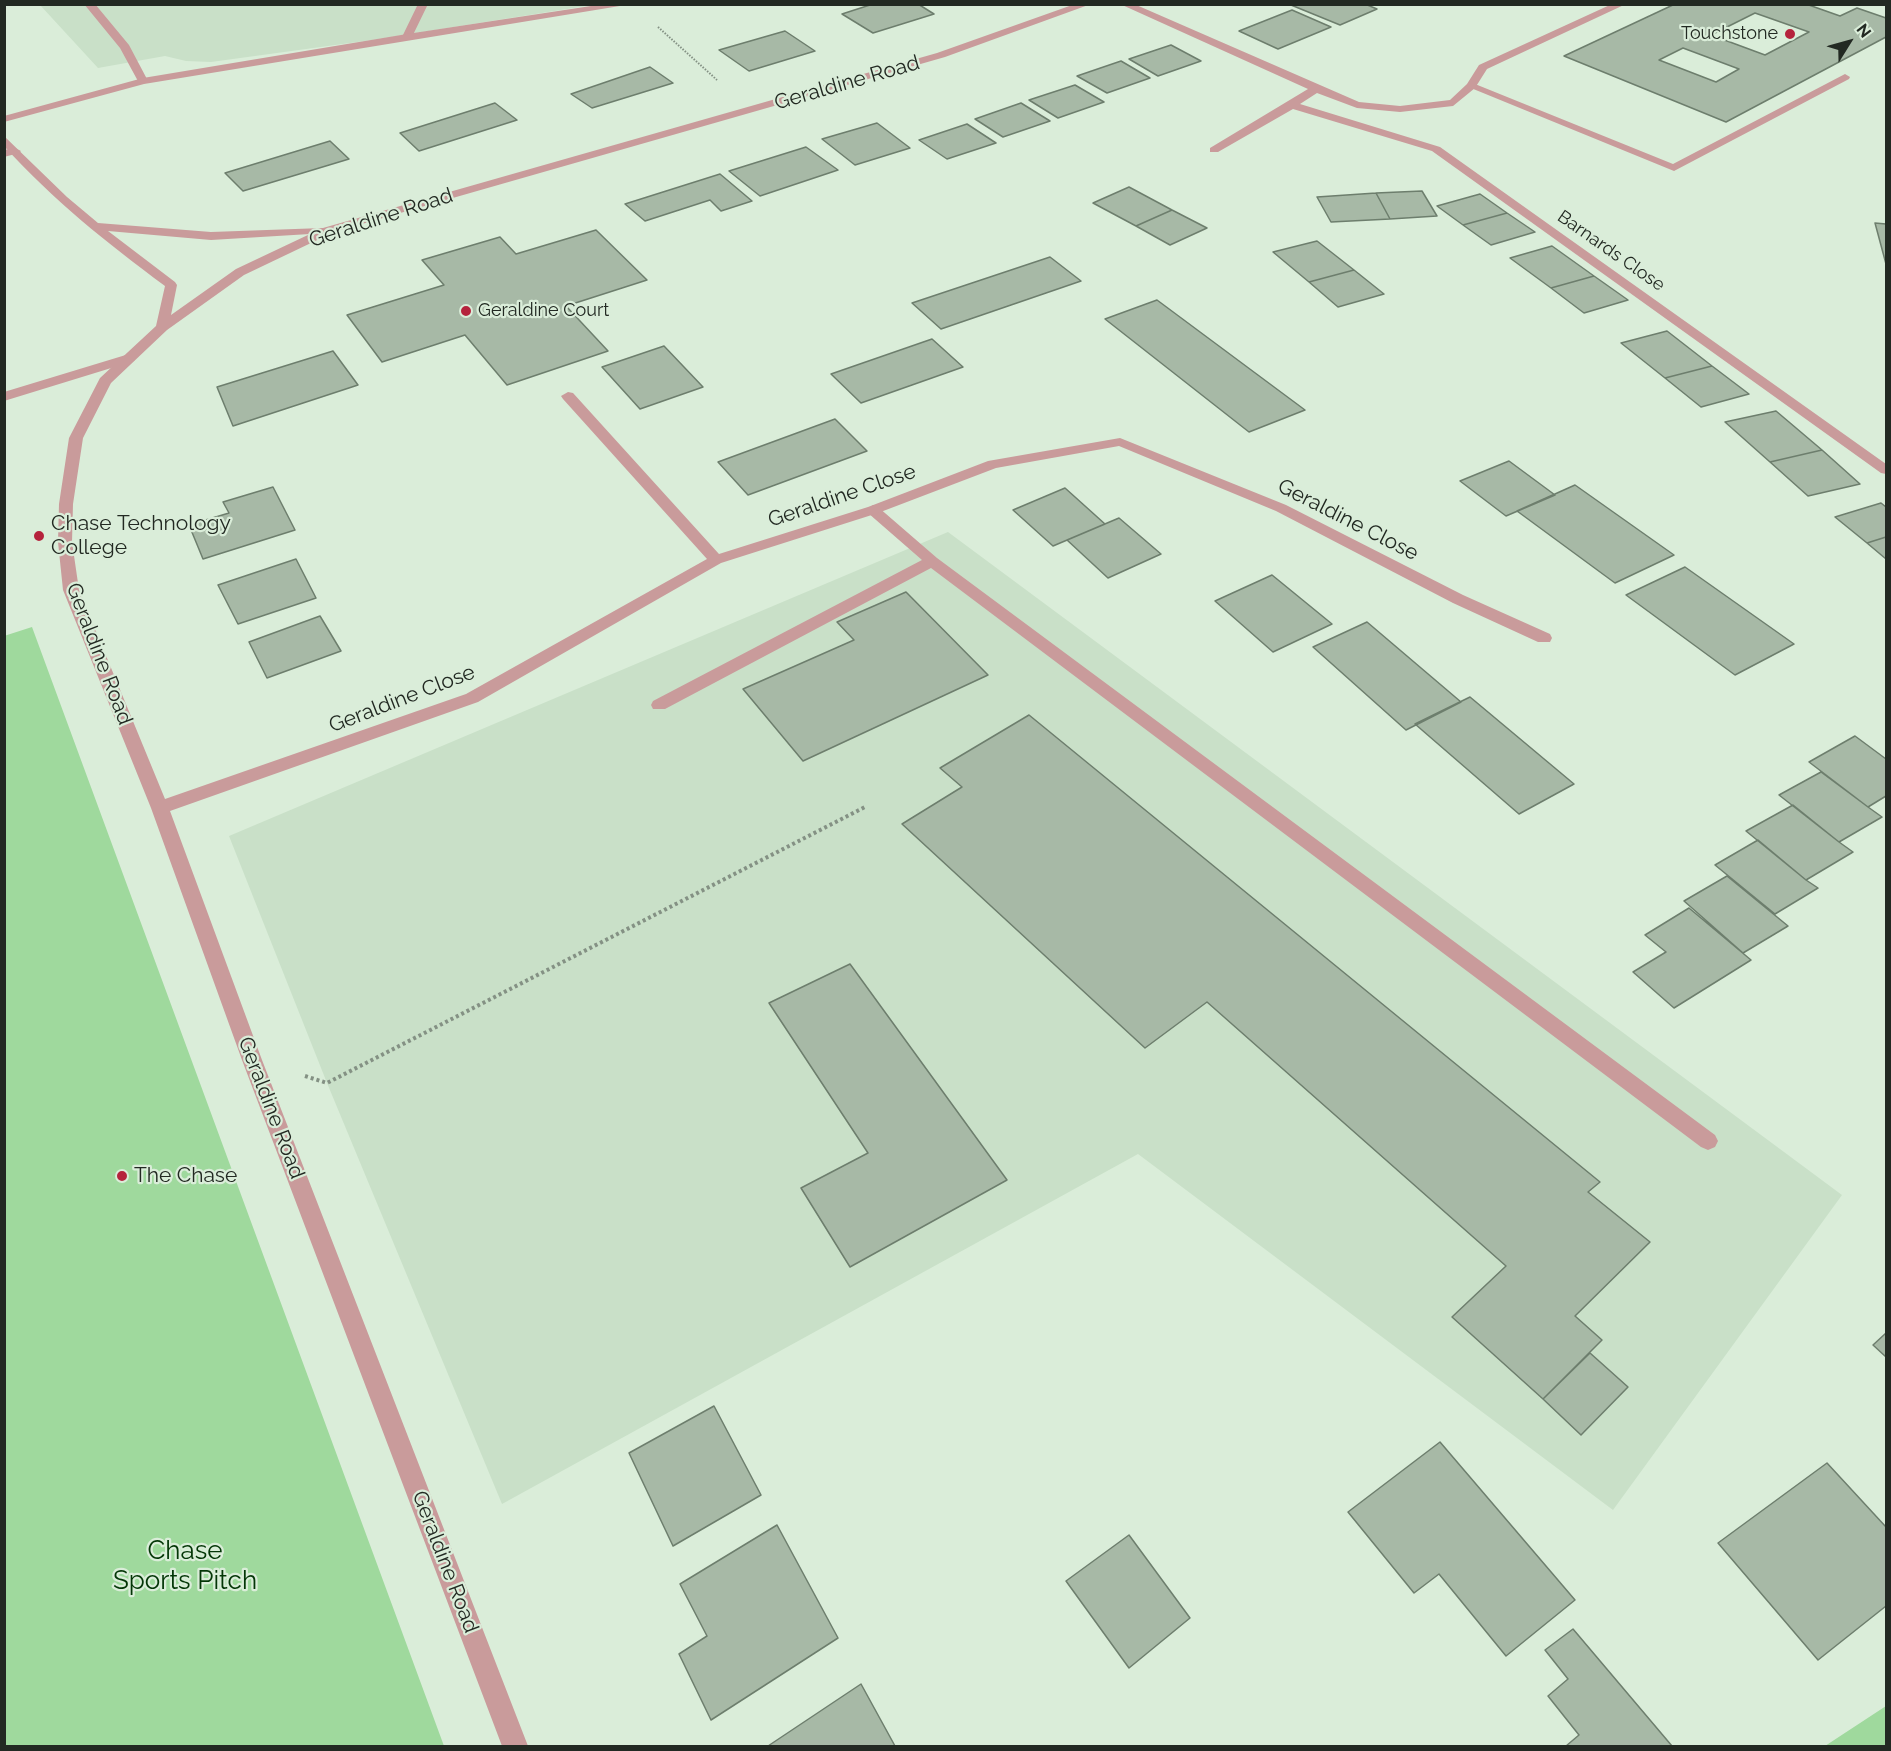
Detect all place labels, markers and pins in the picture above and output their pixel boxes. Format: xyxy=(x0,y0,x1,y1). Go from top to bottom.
place label: Touchstone xyxy=(1681,23,1778,45)
marker: Touchstone xyxy=(1783,27,1797,41)
place label: Geraldine Court xyxy=(478,300,609,322)
marker: Geraldine Court xyxy=(459,304,473,318)
place label: Chase Technology College xyxy=(51,511,231,561)
marker: Chase Technology College xyxy=(32,529,46,543)
place label: The Chase xyxy=(134,1163,237,1189)
marker: The Chase xyxy=(115,1169,129,1183)

